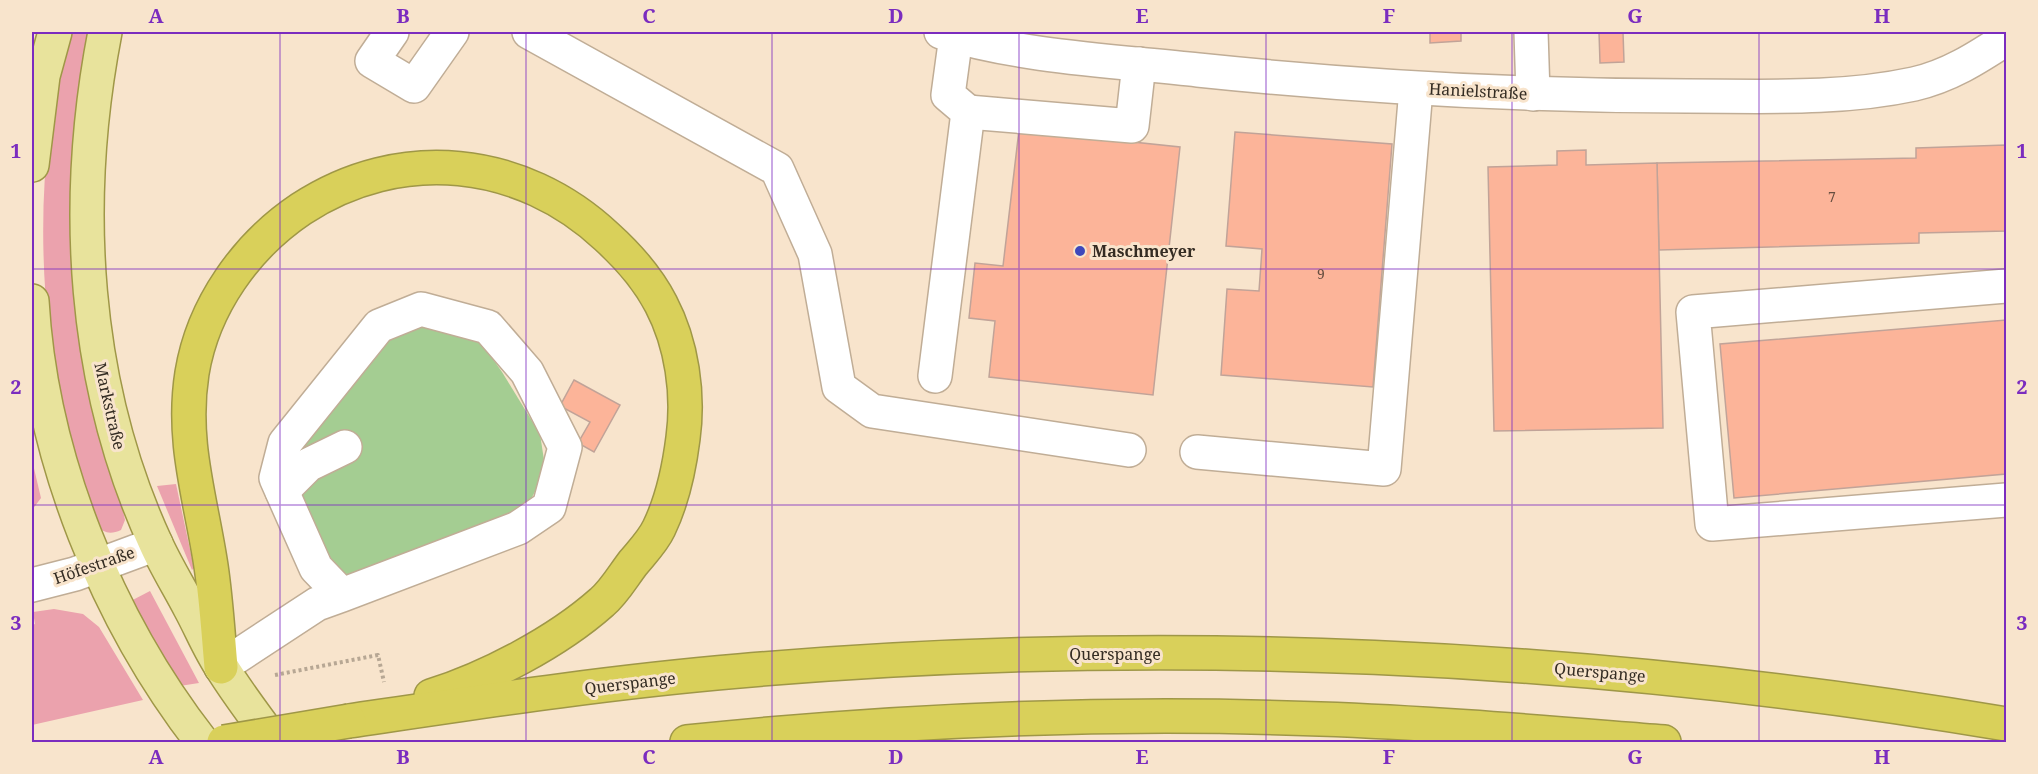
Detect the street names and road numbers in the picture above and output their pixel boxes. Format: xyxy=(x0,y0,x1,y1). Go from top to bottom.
street label: Hanielstraße xyxy=(1428,77,1528,105)
street label: Markstraße xyxy=(89,360,131,452)
street label: Höfestraße xyxy=(51,541,137,589)
street label: Querspange xyxy=(1069,643,1161,665)
street label: Querspange xyxy=(1553,657,1647,687)
street label: Querspange xyxy=(583,666,677,700)

